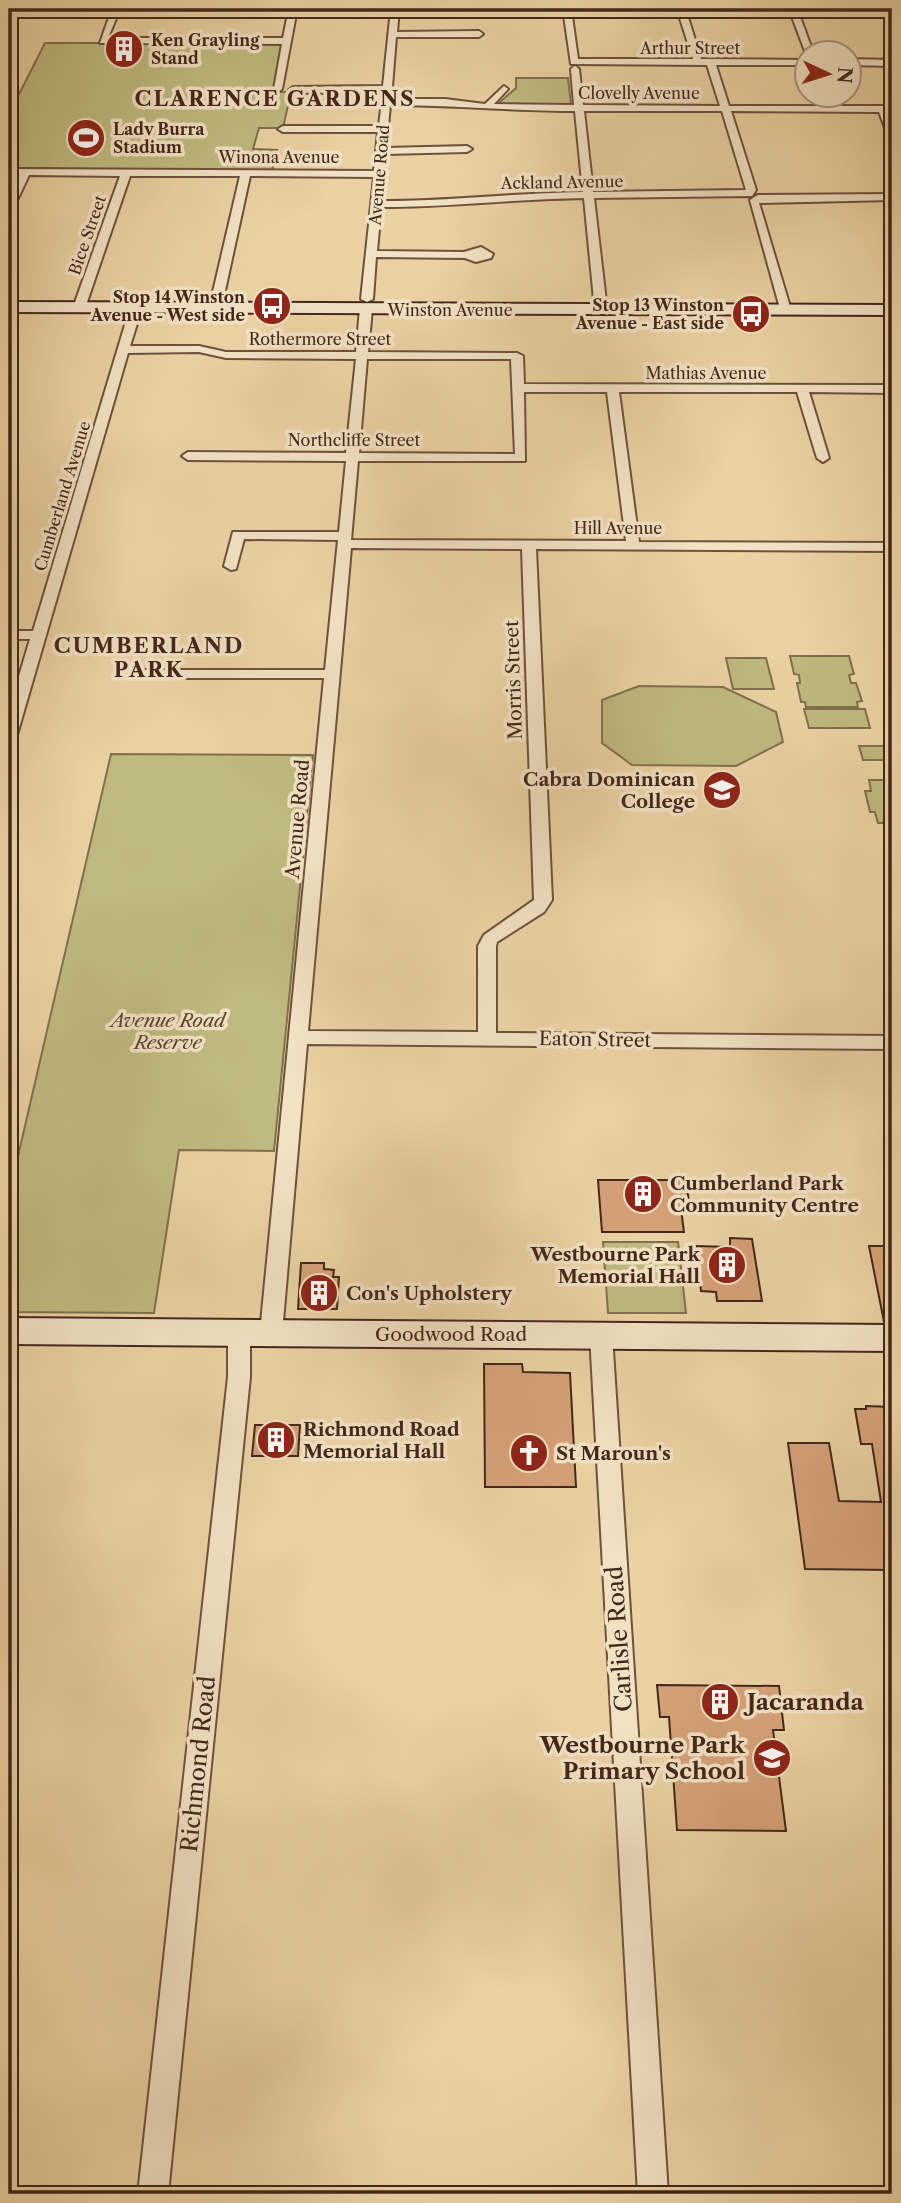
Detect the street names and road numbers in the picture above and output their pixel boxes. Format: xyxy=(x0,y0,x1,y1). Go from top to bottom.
street label: Arthur Street xyxy=(639,38,740,58)
street label: Clovelly Avenue xyxy=(578,83,700,103)
street label: Avenue Road xyxy=(365,124,393,227)
street label: Winona Avenue xyxy=(218,147,340,167)
street label: Ackland Avenue xyxy=(499,171,624,193)
street label: Bice Street xyxy=(64,192,110,277)
street label: Winston Avenue xyxy=(386,300,513,320)
street label: Rothermore Street xyxy=(249,329,392,349)
street label: Mathias Avenue xyxy=(646,363,766,383)
street label: Cumberland Avenue xyxy=(30,419,94,573)
street label: Northcliffe Street xyxy=(288,430,421,450)
street label: Hill Avenue xyxy=(574,518,662,538)
street label: Morris Street xyxy=(500,620,527,740)
street label: Avenue Road xyxy=(281,758,314,881)
street label: Eaton Street xyxy=(539,1027,652,1052)
street label: Goodwood Road xyxy=(375,1323,527,1346)
street label: Carlisle Road xyxy=(600,1565,638,1713)
street label: Richmond Road xyxy=(175,1674,221,1854)

